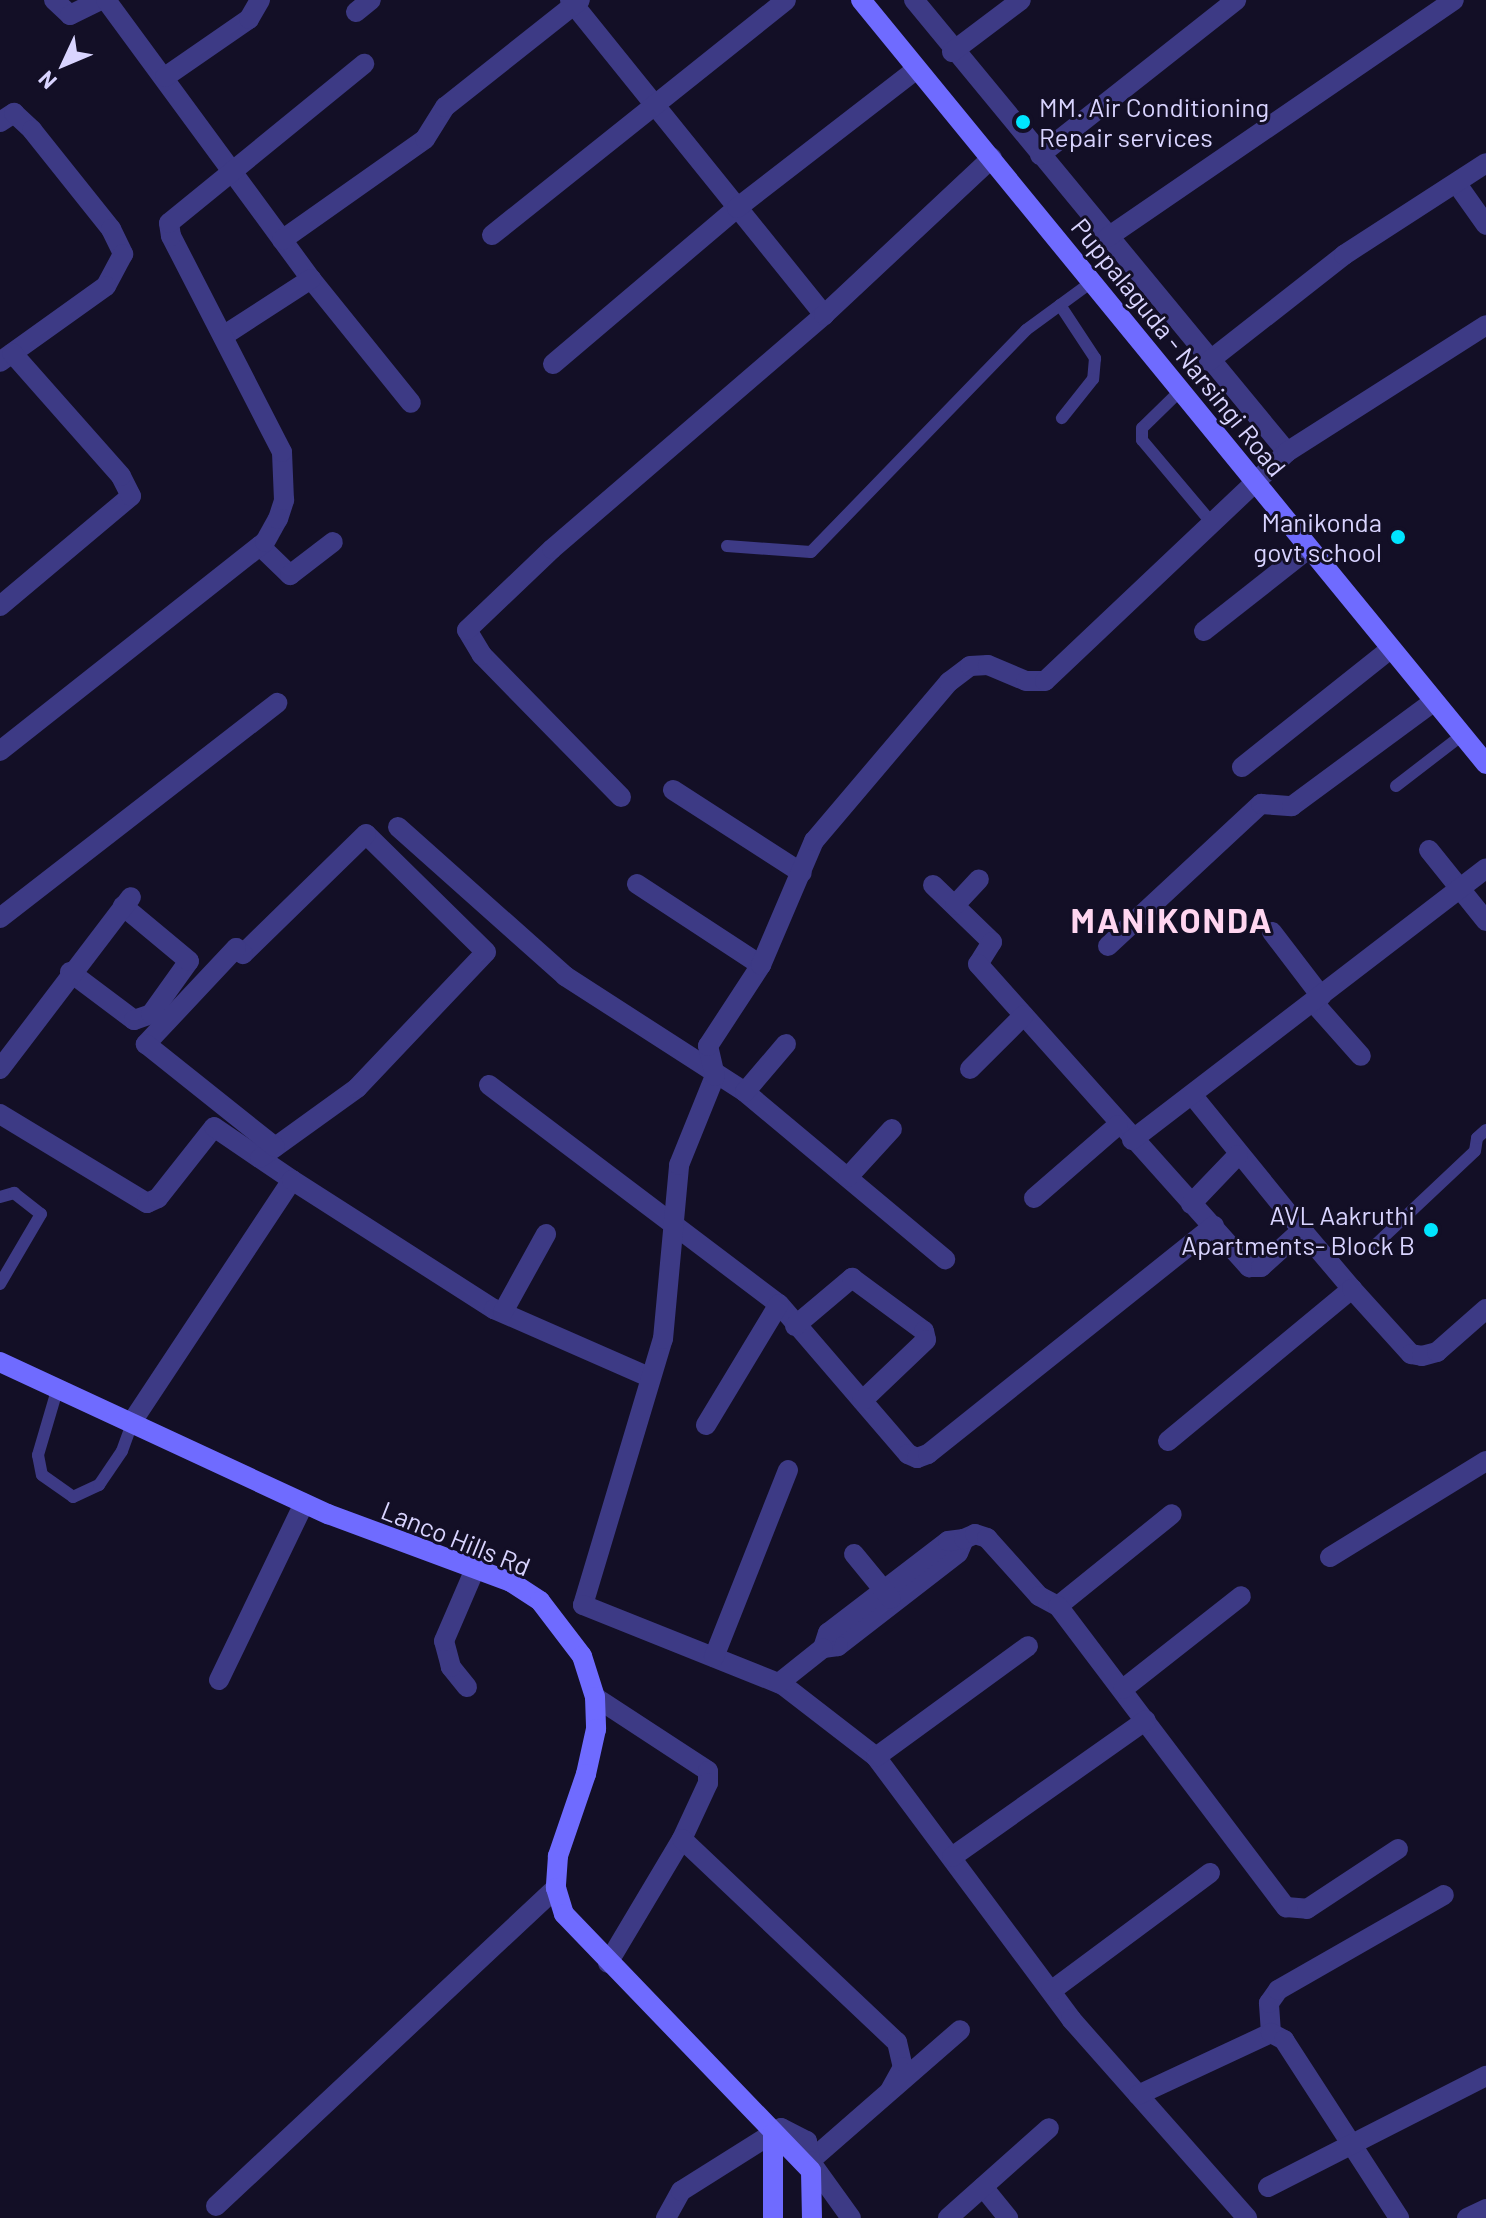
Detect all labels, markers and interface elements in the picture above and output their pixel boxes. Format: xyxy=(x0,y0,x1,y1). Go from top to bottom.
north arrow xyxy=(24,24,104,104)
text: N xyxy=(32,66,61,95)
place label: MM. Air Conditioning Repair services xyxy=(1039,91,1269,152)
marker: MM. Air Conditioning Repair services xyxy=(1014,113,1032,131)
street label: Puppalaguda - Narsingi Road xyxy=(1065,212,1293,482)
place label: Manikonda govt school xyxy=(1253,506,1382,568)
marker: Manikonda govt school xyxy=(1389,528,1407,546)
district label: MANIKONDA xyxy=(1070,900,1274,940)
place label: AVL Aakruthi Apartments- Block B xyxy=(1181,1199,1415,1260)
marker: AVL Aakruthi Apartments- Block B xyxy=(1422,1221,1440,1239)
street label: Lanco Hills Rd xyxy=(377,1494,535,1582)

